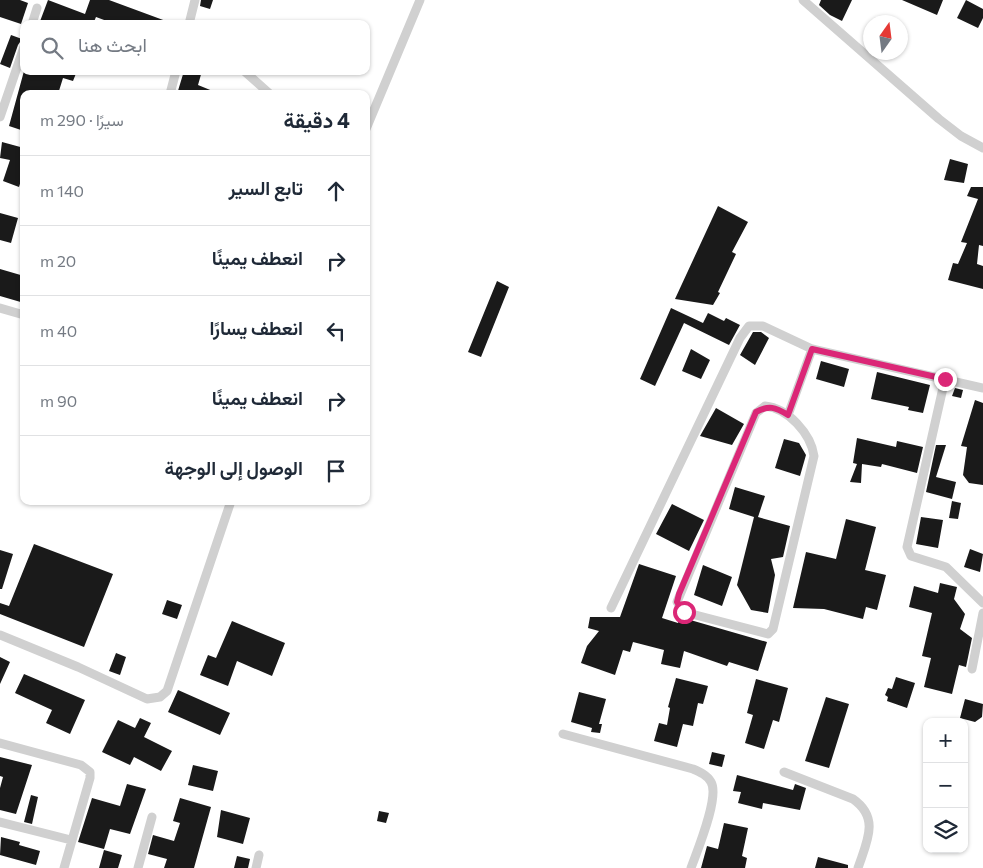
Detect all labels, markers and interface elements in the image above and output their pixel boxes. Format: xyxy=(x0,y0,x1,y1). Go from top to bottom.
north arrow xyxy=(863,15,908,60)
search box xyxy=(20,20,370,75)
text: ابحث هنا xyxy=(78,33,147,56)
icon: search xyxy=(38,34,66,62)
text: 4 دقيقة xyxy=(284,107,350,132)
text: سيرًا · 290 m xyxy=(40,110,124,129)
text: تابع السير xyxy=(229,176,303,199)
icon: ahead xyxy=(322,177,350,205)
text: 140 m xyxy=(40,181,84,200)
text: انعطف يمينًا xyxy=(212,246,303,269)
icon: right xyxy=(322,247,350,275)
text: 20 m xyxy=(40,251,76,270)
text: انعطف يسارًا xyxy=(209,316,303,339)
icon: left xyxy=(322,317,350,345)
text: 40 m xyxy=(40,321,77,340)
route end xyxy=(934,368,957,391)
text: انعطف يمينًا xyxy=(212,386,303,409)
icon: right xyxy=(322,387,350,415)
text: 90 m xyxy=(40,391,77,410)
text: الوصول إلى الوجهة xyxy=(164,456,303,479)
icon: arrive xyxy=(322,457,350,485)
route start xyxy=(673,601,696,624)
map controls xyxy=(923,718,968,853)
button: + xyxy=(923,718,968,763)
button: − xyxy=(923,763,968,808)
button: layers xyxy=(923,808,968,853)

